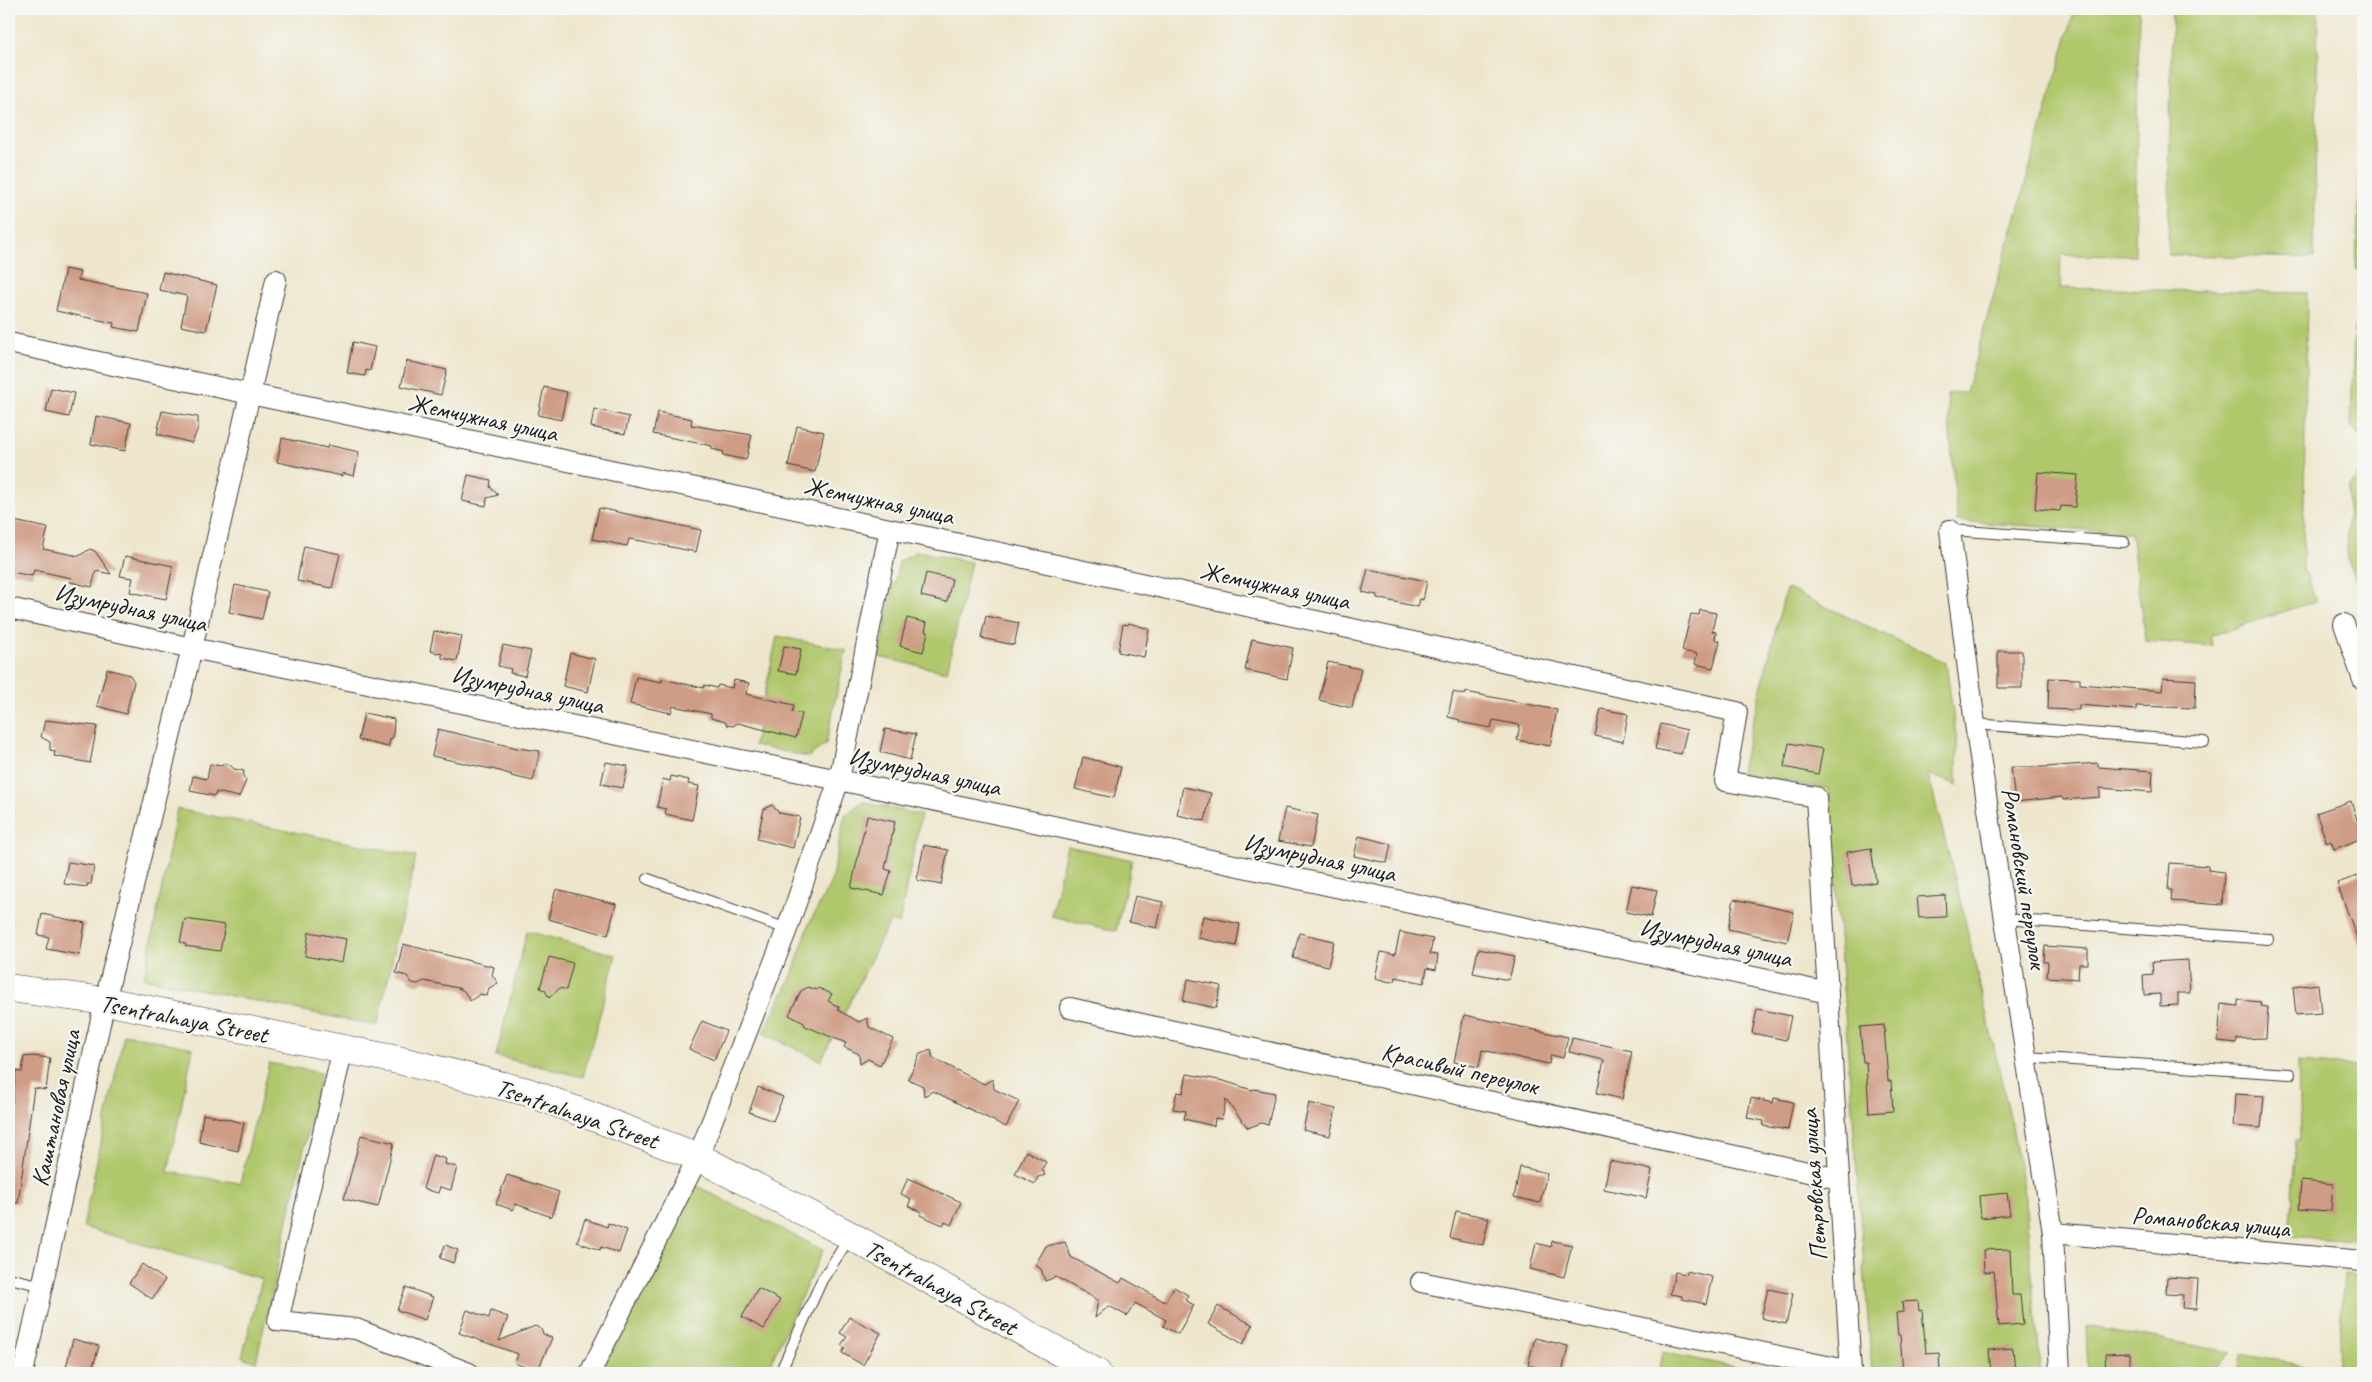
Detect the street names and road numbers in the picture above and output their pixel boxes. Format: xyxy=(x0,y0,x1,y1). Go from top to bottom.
street label: Жемчужная улица xyxy=(405,387,563,450)
street label: Жемчужная улица xyxy=(801,470,959,533)
street label: Жемчужная улица xyxy=(1197,555,1355,618)
street label: Изумрудная улица xyxy=(52,576,212,641)
street label: Изумрудная улица xyxy=(449,658,609,723)
street label: Изумрудная улица xyxy=(846,740,1006,805)
street label: Романовский переулок xyxy=(1994,786,2055,974)
street label: Изумрудная улица xyxy=(1241,826,1401,891)
street label: Изумрудная улица xyxy=(1637,911,1797,976)
street label: Tsentralnaya Street xyxy=(98,987,273,1051)
street label: Каштановая улица xyxy=(24,1025,89,1189)
street label: Красивый переулок xyxy=(1378,1035,1544,1103)
street label: Tsentralnaya Street xyxy=(491,1071,665,1158)
street label: Петровская улица xyxy=(1793,1106,1835,1262)
street label: Романовская улица xyxy=(2131,1199,2293,1245)
street label: Tsentralnaya Street xyxy=(859,1233,1025,1344)

